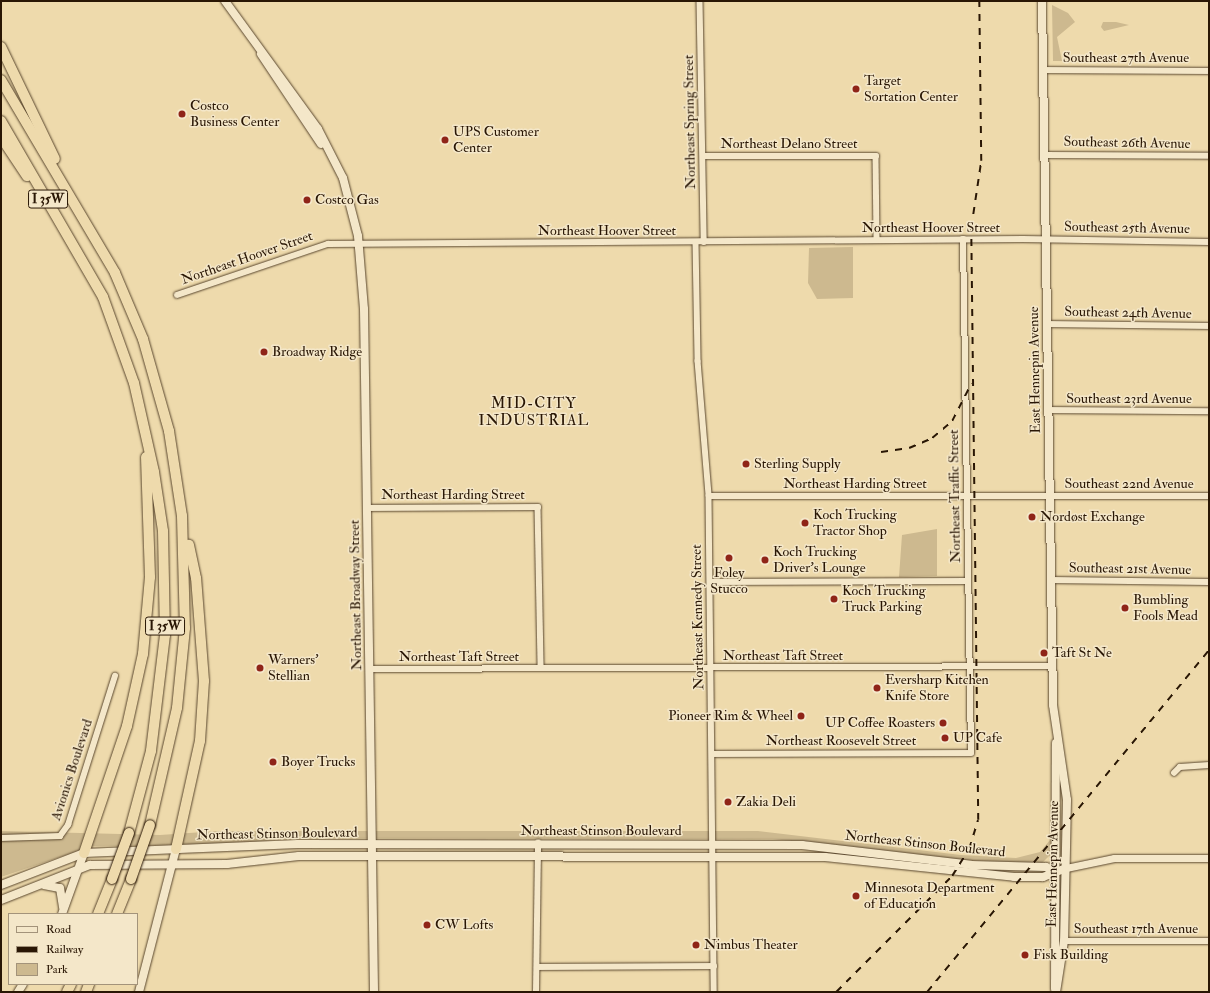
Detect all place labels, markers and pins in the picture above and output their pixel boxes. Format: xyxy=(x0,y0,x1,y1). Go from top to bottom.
place label: Target Sortation Center xyxy=(864,73,958,106)
marker: Target Sortation Center xyxy=(851,84,861,94)
place label: Costco Business Center xyxy=(190,98,279,130)
marker: Costco Business Center xyxy=(177,109,187,119)
place label: UPS Customer Center xyxy=(453,124,539,156)
marker: UPS Customer Center xyxy=(440,135,450,145)
place label: Costco Gas xyxy=(315,192,379,208)
marker: Costco Gas xyxy=(302,195,312,205)
place label: Broadway Ridge xyxy=(272,344,362,360)
marker: Broadway Ridge xyxy=(259,347,269,357)
place label: Sterling Supply xyxy=(754,456,840,472)
marker: Sterling Supply xyxy=(741,459,751,469)
place label: Koch Trucking Tractor Shop xyxy=(813,507,897,540)
place label: Nordøst Exchange xyxy=(1040,509,1145,525)
marker: Nordøst Exchange xyxy=(1027,512,1037,522)
marker: Koch Trucking Tractor Shop xyxy=(800,518,810,528)
place label: Koch Trucking Driver's Lounge xyxy=(773,544,866,576)
marker: Foley Stucco xyxy=(724,553,734,563)
marker: Koch Trucking Driver's Lounge xyxy=(760,555,770,565)
place label: Foley Stucco xyxy=(710,565,748,598)
place label: Koch Trucking Truck Parking xyxy=(842,583,926,616)
place label: Bumbling Fools Mead xyxy=(1133,592,1198,624)
marker: Koch Trucking Truck Parking xyxy=(829,594,839,604)
marker: Bumbling Fools Mead xyxy=(1120,603,1130,613)
place label: Taft St Ne xyxy=(1052,645,1112,661)
marker: Taft St Ne xyxy=(1039,648,1049,658)
place label: Warners' Stellian xyxy=(268,652,319,684)
marker: Warners' Stellian xyxy=(255,663,265,673)
place label: Eversharp Kitchen Knife Store xyxy=(885,672,989,704)
marker: Eversharp Kitchen Knife Store xyxy=(872,683,882,693)
place label: Pioneer Rim & Wheel xyxy=(668,708,793,724)
marker: Pioneer Rim & Wheel xyxy=(796,711,806,721)
place label: UP Coffee Roasters xyxy=(825,715,935,731)
marker: UP Coffee Roasters xyxy=(938,718,948,728)
place label: UP Cafe xyxy=(953,730,1002,746)
marker: UP Cafe xyxy=(940,733,950,743)
place label: Boyer Trucks xyxy=(281,754,355,770)
marker: Boyer Trucks xyxy=(268,757,278,767)
place label: Zakia Deli xyxy=(736,794,796,810)
marker: Zakia Deli xyxy=(723,797,733,807)
place label: Minnesota Department of Education xyxy=(864,880,995,912)
marker: Minnesota Department of Education xyxy=(851,891,861,901)
place label: CW Lofts xyxy=(435,917,493,933)
marker: CW Lofts xyxy=(422,920,432,930)
place label: Nimbus Theater xyxy=(704,937,798,953)
marker: Nimbus Theater xyxy=(691,940,701,950)
place label: Fisk Building xyxy=(1033,947,1108,963)
marker: Fisk Building xyxy=(1020,950,1030,960)

